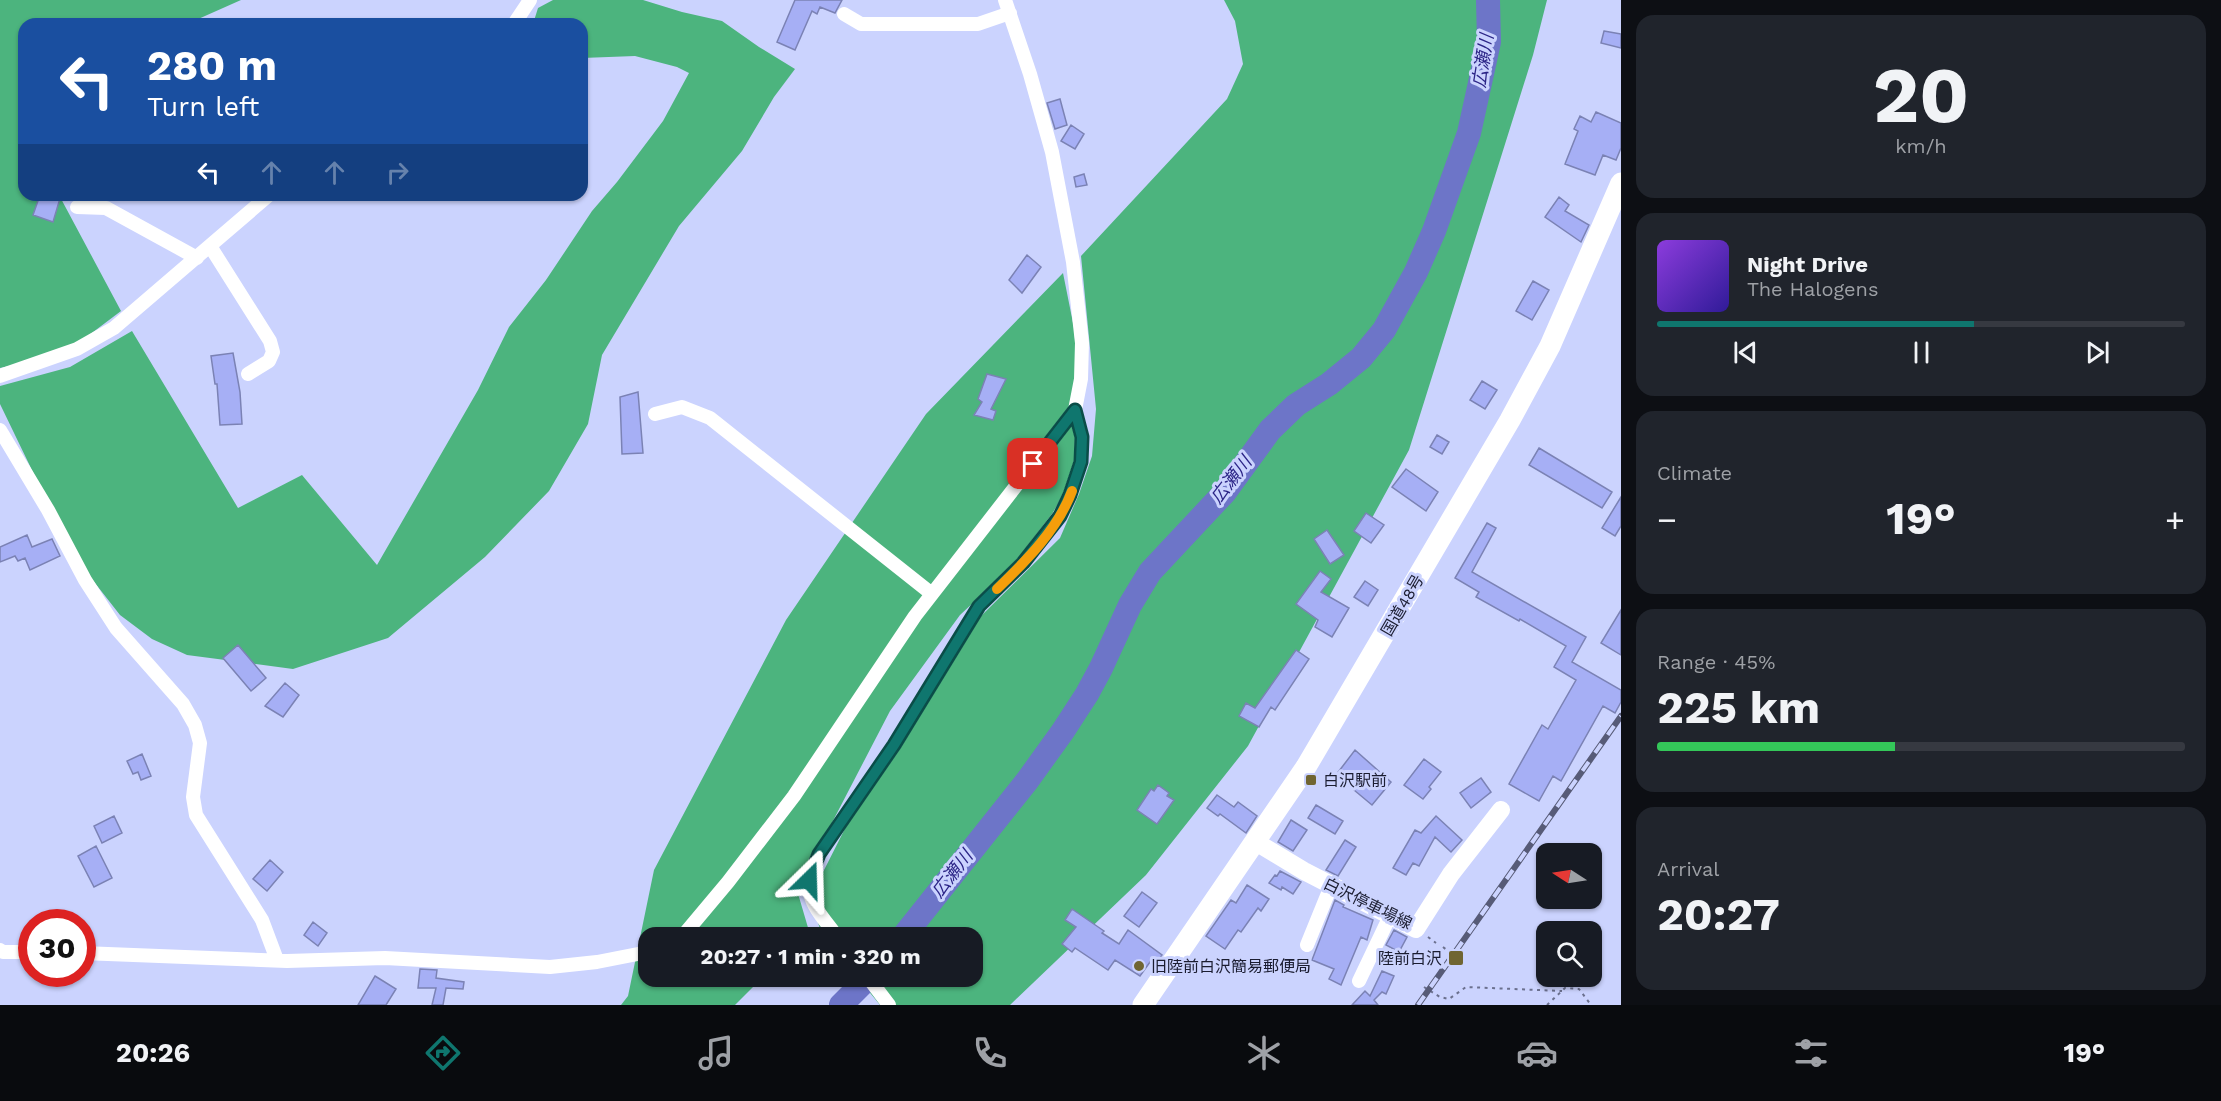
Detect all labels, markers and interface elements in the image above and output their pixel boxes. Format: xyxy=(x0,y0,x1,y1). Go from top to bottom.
water label: 広瀬川 xyxy=(1468,31,1497,89)
text: 280 m xyxy=(147,41,277,90)
icon: left xyxy=(48,42,126,120)
text: 20 xyxy=(1873,49,1969,141)
text: Turn left xyxy=(147,91,259,123)
text: km/h xyxy=(1895,134,1947,158)
icon: left xyxy=(192,156,225,189)
icon: ahead xyxy=(255,156,288,189)
icon: ahead xyxy=(318,156,351,189)
icon: right xyxy=(381,156,414,189)
text: Night Drive xyxy=(1747,252,1868,277)
text: The Halogens xyxy=(1747,277,1879,301)
icon: previous xyxy=(1729,336,1762,369)
icon: pause xyxy=(1905,336,1938,369)
icon: next xyxy=(2081,336,2114,369)
pin xyxy=(1007,438,1058,489)
icon: arrive xyxy=(1016,447,1049,480)
water label: 広瀬川 xyxy=(1206,450,1257,507)
text: Climate xyxy=(1657,461,1732,485)
text: 19° xyxy=(1886,492,1956,545)
text: − xyxy=(1657,500,1677,539)
text: + xyxy=(2165,500,2185,539)
street label: 国道48号 xyxy=(1377,571,1428,639)
text: Range · 45% xyxy=(1657,650,1775,674)
text: 225 km xyxy=(1657,681,1820,734)
place label: 白沢駅前 xyxy=(1323,771,1387,790)
marker: 白沢駅前 xyxy=(1304,773,1318,787)
north arrow xyxy=(1536,843,1602,909)
map controls xyxy=(1536,843,1602,987)
water label: 広瀬川 xyxy=(927,844,978,901)
position arrow xyxy=(777,848,841,912)
text: Arrival xyxy=(1657,857,1719,881)
street label: 白沢停車場線 xyxy=(1320,874,1415,933)
text: 20:27 xyxy=(1657,888,1780,941)
speed limit sign: 30 xyxy=(18,909,96,987)
button: search xyxy=(1536,921,1602,987)
text: 20:27 · 1 min · 320 m xyxy=(700,944,921,969)
place label: 陸前白沢 xyxy=(1378,949,1442,968)
marker: 陸前白沢 xyxy=(1447,949,1465,967)
place label: 旧陸前白沢簡易郵便局 xyxy=(1151,957,1311,976)
marker: 旧陸前白沢簡易郵便局 xyxy=(1132,959,1146,973)
icon: directions xyxy=(422,1032,464,1074)
icon: music xyxy=(695,1032,737,1074)
icon: phone xyxy=(969,1032,1011,1074)
icon: climate xyxy=(1243,1032,1285,1074)
icon: car xyxy=(1516,1032,1558,1074)
icon: filters xyxy=(1790,1032,1832,1074)
text: 20:26 xyxy=(116,1037,190,1069)
text: 19° xyxy=(2064,1037,2105,1069)

